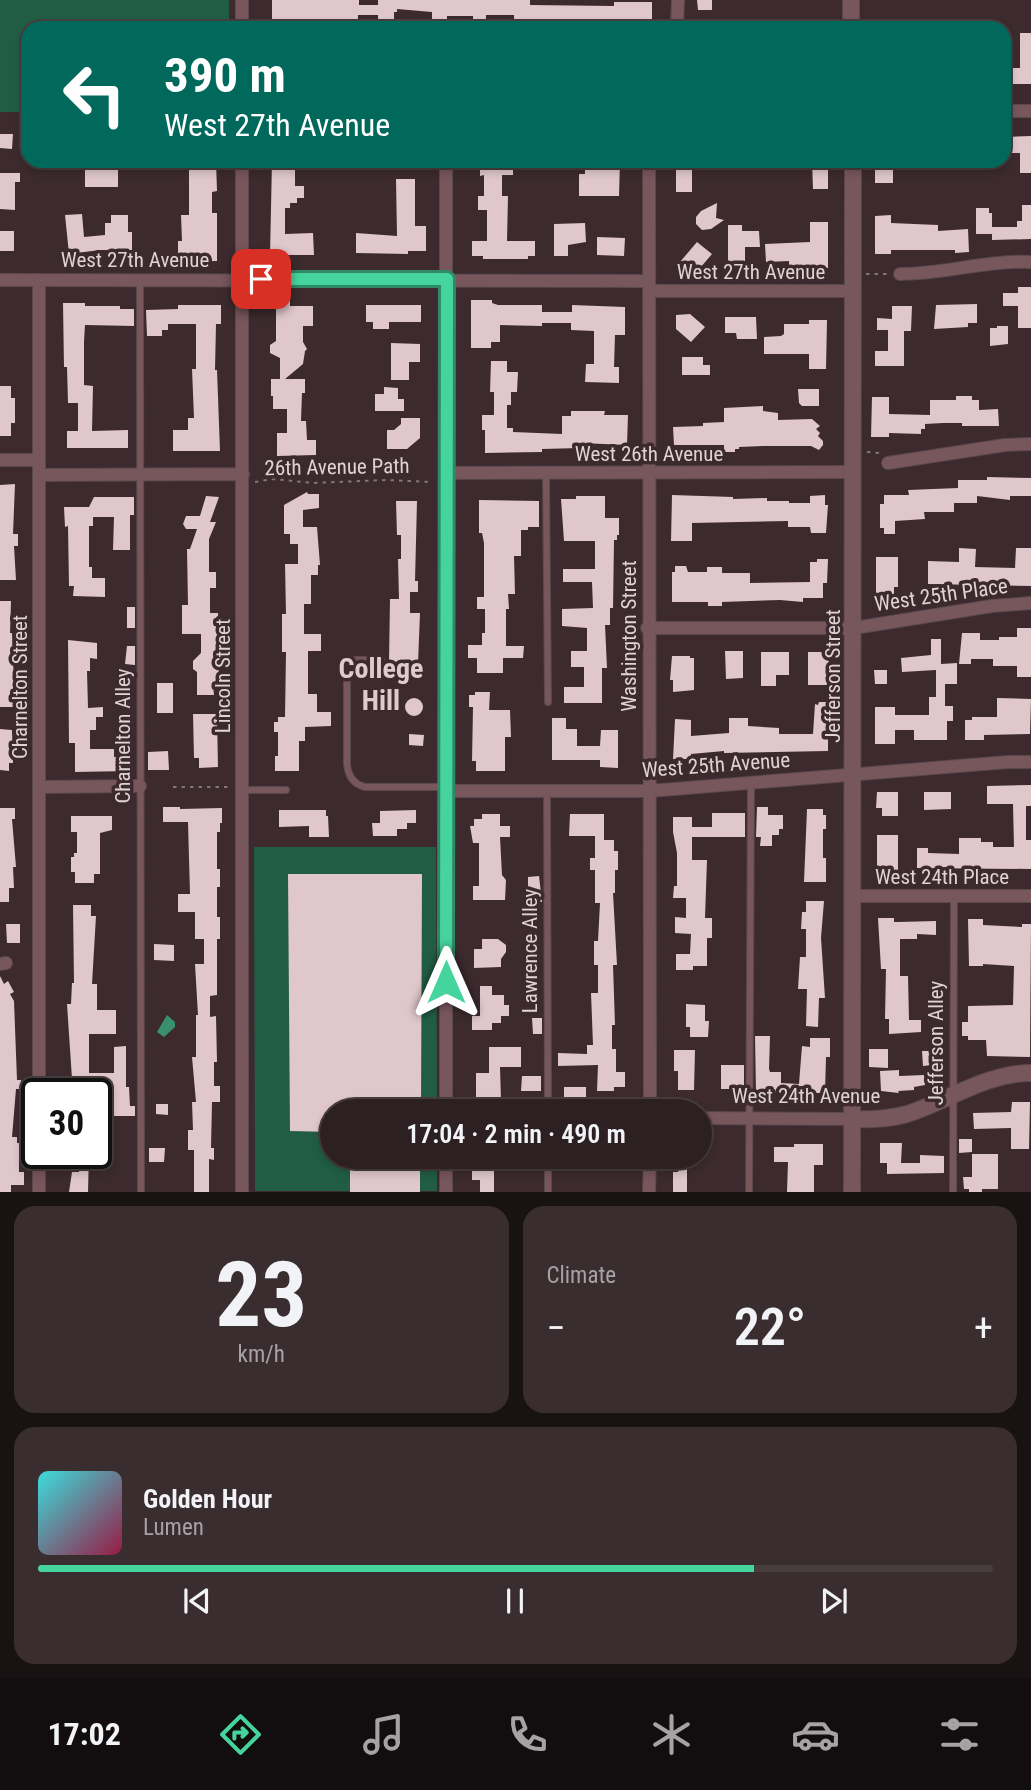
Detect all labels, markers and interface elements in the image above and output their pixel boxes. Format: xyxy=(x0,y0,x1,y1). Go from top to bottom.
text: 390 m xyxy=(164,47,286,104)
icon: left xyxy=(49,49,140,140)
text: West 27th Avenue xyxy=(164,106,390,144)
street label: West 27th Avenue xyxy=(61,248,209,272)
pin xyxy=(231,249,291,309)
icon: arrive xyxy=(242,260,280,298)
street label: West 27th Avenue xyxy=(677,260,825,284)
street label: West 26th Avenue xyxy=(575,442,723,466)
street label: 26th Avenue Path xyxy=(264,454,410,480)
street label: Washington Street xyxy=(617,560,641,712)
street label: West 25th Place xyxy=(873,574,1009,616)
street label: Jefferson Street xyxy=(821,609,845,743)
street label: Charnelton Street xyxy=(8,615,32,759)
street label: Lincoln Street xyxy=(211,619,235,733)
district label: College Hill xyxy=(339,652,423,717)
street label: Charnelton Alley xyxy=(111,668,135,804)
street label: West 25th Avenue xyxy=(641,748,791,782)
street label: West 24th Place xyxy=(875,865,1009,889)
street label: Lawrence Alley xyxy=(518,889,542,1013)
position arrow xyxy=(409,945,483,1019)
street label: Jefferson Alley xyxy=(924,980,948,1105)
speed limit sign: 30 xyxy=(21,1078,112,1169)
street label: West 24th Avenue xyxy=(732,1084,880,1108)
text: 17:04 · 2 min · 490 m xyxy=(406,1119,626,1149)
text: 23 xyxy=(215,1242,307,1348)
text: Climate xyxy=(547,1262,616,1289)
text: 22° xyxy=(734,1297,806,1358)
text: − xyxy=(547,1306,566,1350)
text: + xyxy=(974,1306,993,1350)
text: km/h xyxy=(238,1341,285,1368)
text: Golden Hour xyxy=(143,1484,272,1514)
text: Lumen xyxy=(143,1514,204,1541)
icon: previous xyxy=(178,1582,216,1620)
icon: pause xyxy=(496,1582,534,1620)
icon: next xyxy=(815,1582,853,1620)
icon: directions xyxy=(216,1710,265,1759)
icon: music xyxy=(359,1710,408,1759)
icon: phone xyxy=(503,1710,552,1759)
icon: climate xyxy=(647,1710,696,1759)
icon: car xyxy=(791,1710,840,1759)
icon: filters xyxy=(935,1710,984,1759)
text: 17:02 xyxy=(47,1715,121,1753)

